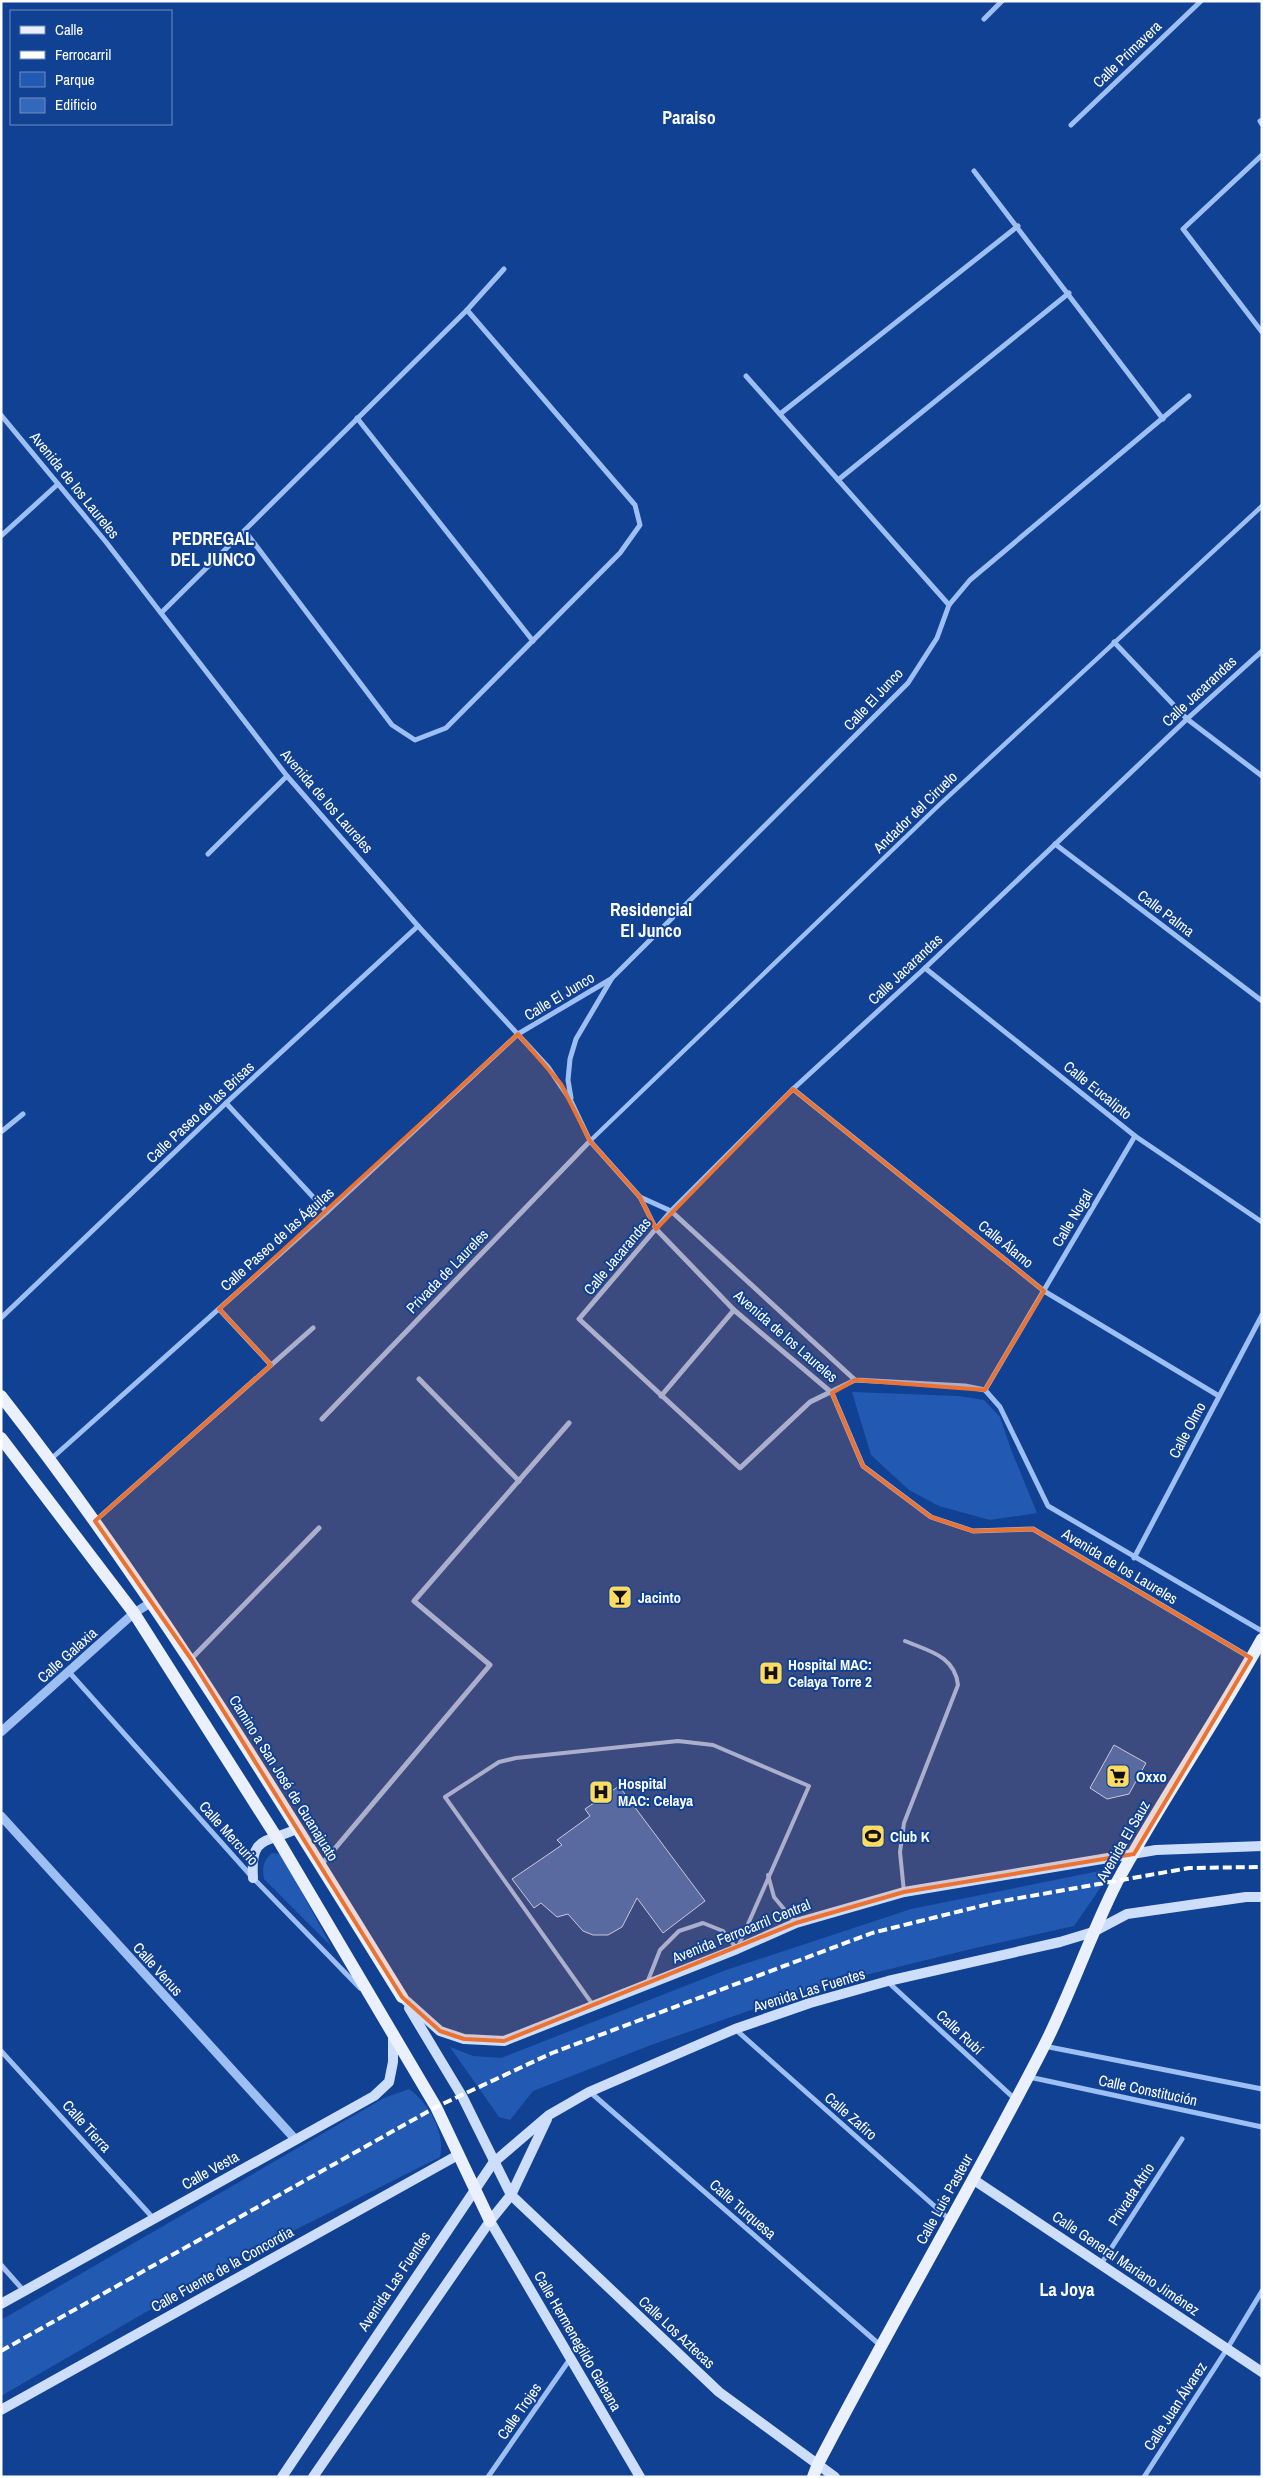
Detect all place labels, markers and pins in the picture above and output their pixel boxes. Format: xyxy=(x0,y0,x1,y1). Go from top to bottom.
bar icon: Jacinto xyxy=(607,1584,633,1610)
place label: Jacinto xyxy=(638,1587,681,1608)
place label: Hospital MAC: Celaya Torre 2 xyxy=(788,1654,872,1692)
hospital icon: Hospital MAC: Celaya Torre 2 xyxy=(758,1660,784,1686)
supermarket icon: Oxxo xyxy=(1105,1763,1131,1789)
place label: Oxxo xyxy=(1136,1766,1167,1787)
place label: Hospital MAC: Celaya xyxy=(618,1773,693,1811)
hospital icon: Hospital MAC: Celaya xyxy=(588,1779,614,1805)
sports icon: Club K xyxy=(860,1823,886,1849)
place label: Club K xyxy=(890,1826,930,1847)

